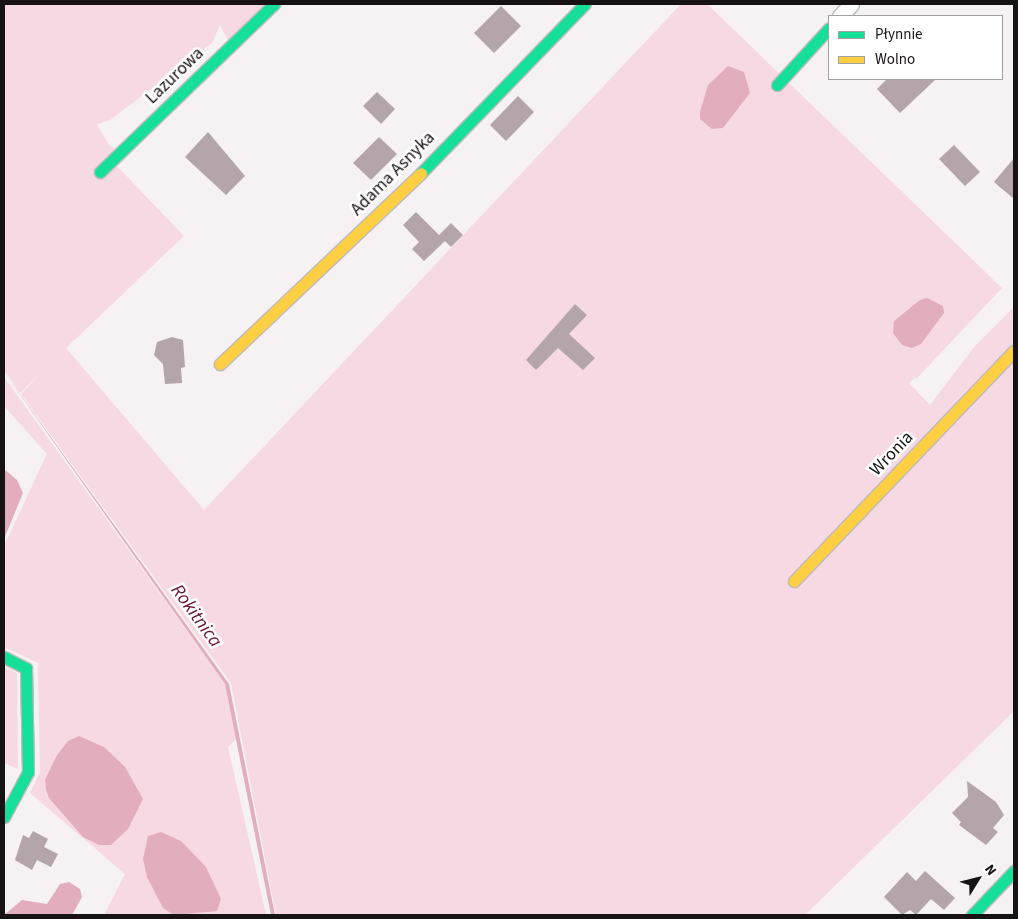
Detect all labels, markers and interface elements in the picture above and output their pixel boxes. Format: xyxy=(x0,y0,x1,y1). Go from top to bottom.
legend xyxy=(828,15,1003,80)
text: Płynnie xyxy=(875,24,923,45)
street label: Lazurowa xyxy=(141,43,209,109)
text: Wolno xyxy=(875,49,915,70)
street label: Adama Asnyka xyxy=(346,127,440,221)
street label: Wronia xyxy=(866,427,918,481)
water label: Rokitnica xyxy=(165,580,227,652)
north arrow xyxy=(953,854,1003,904)
text: N xyxy=(979,861,1001,880)

